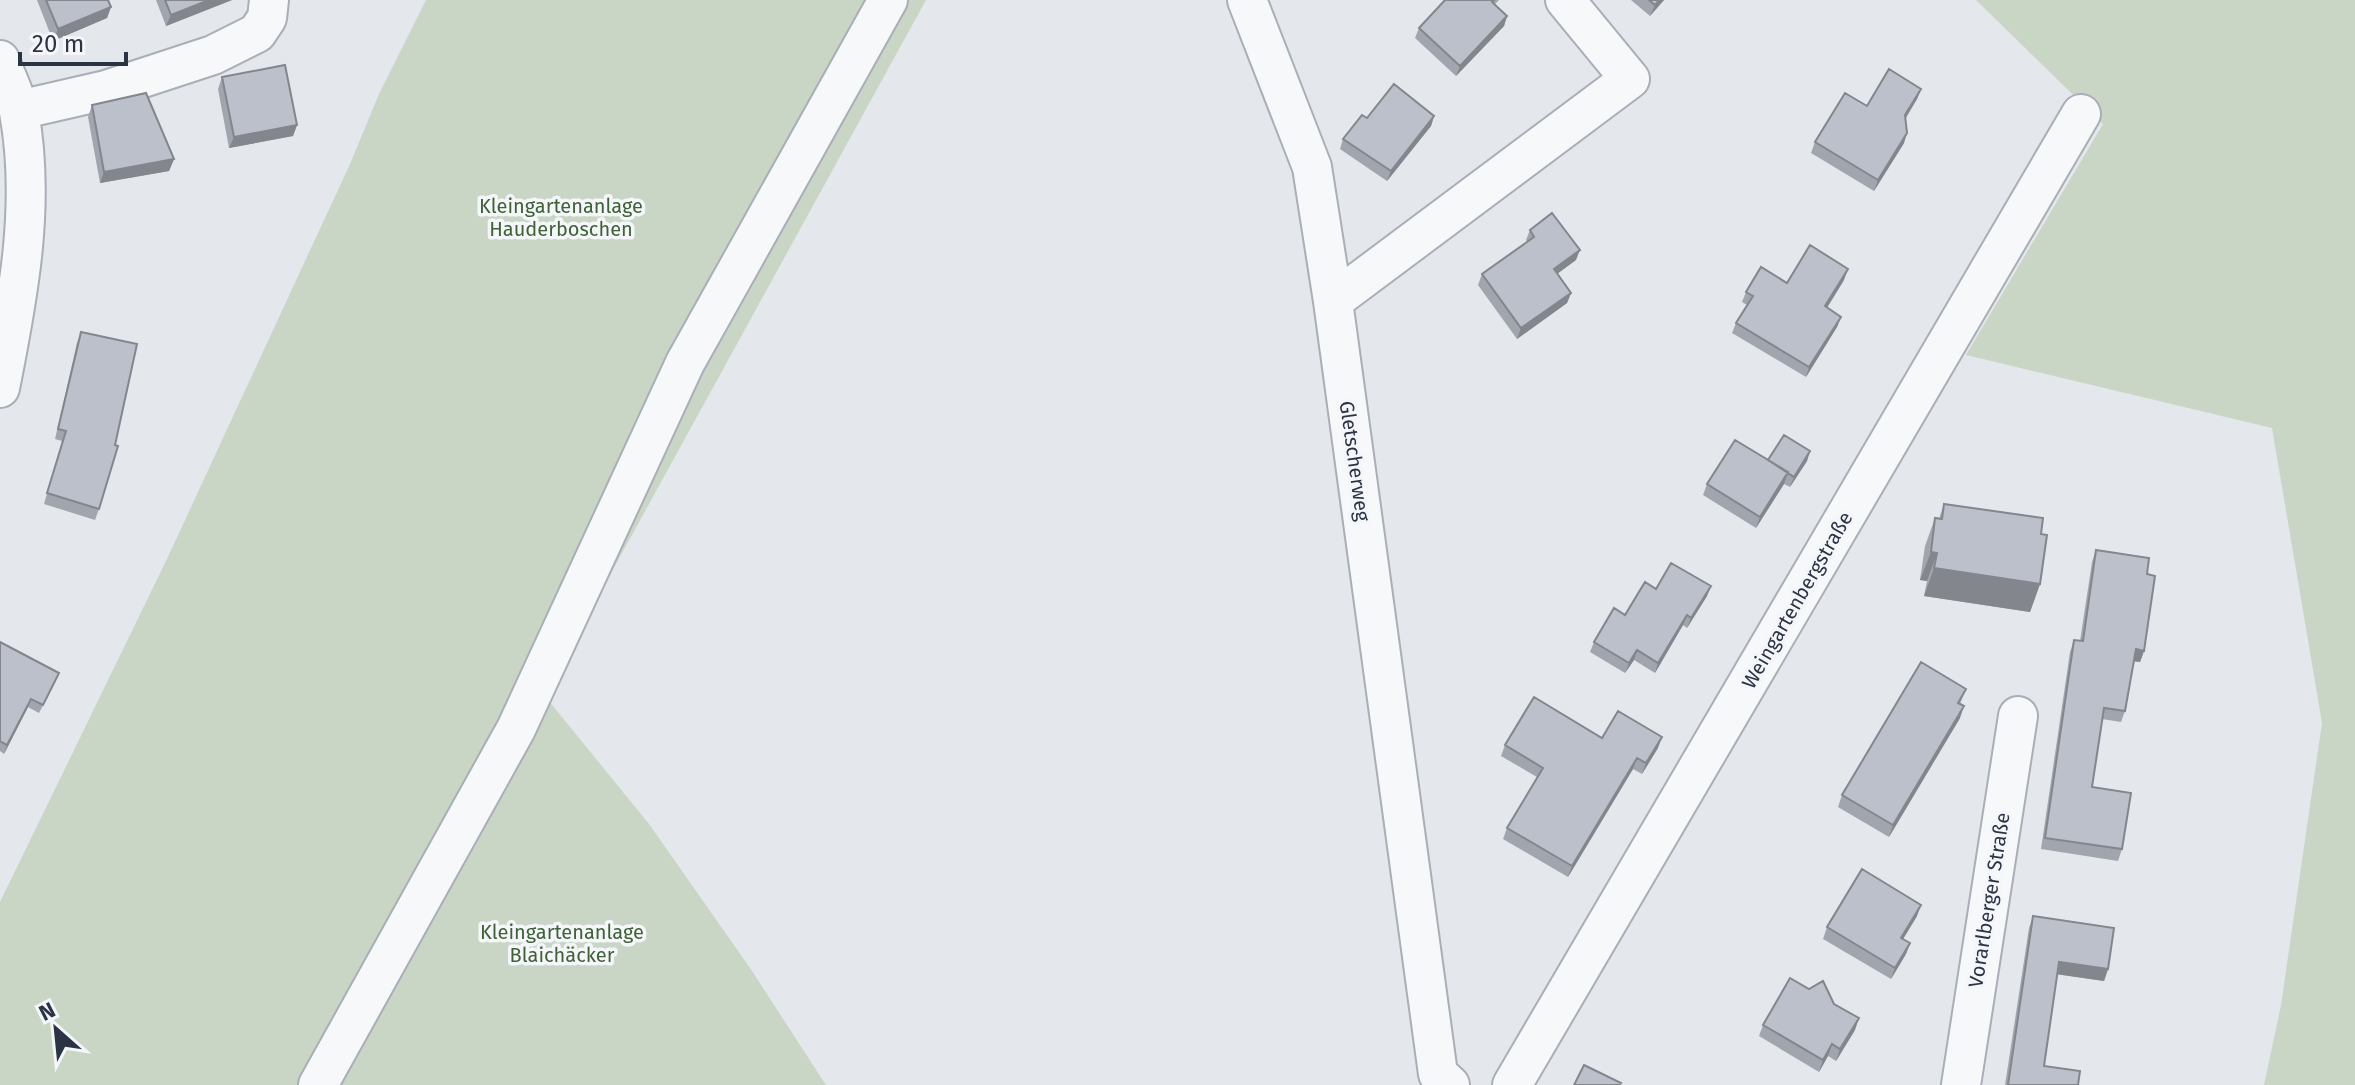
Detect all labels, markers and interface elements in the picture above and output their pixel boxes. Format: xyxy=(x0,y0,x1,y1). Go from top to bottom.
scale bar xyxy=(20,16,126,66)
text: 20 m xyxy=(32,30,84,58)
park label: Kleingartenanlage Hauderboschen xyxy=(479,194,643,241)
street label: Gletscherweg xyxy=(1335,399,1375,523)
street label: Weingartenbergstraße xyxy=(1737,507,1857,693)
street label: Vorarlberger Straße xyxy=(1963,811,2015,989)
park label: Kleingartenanlage Blaichäcker xyxy=(480,920,644,967)
north arrow xyxy=(16,989,96,1069)
text: N xyxy=(35,996,60,1027)

